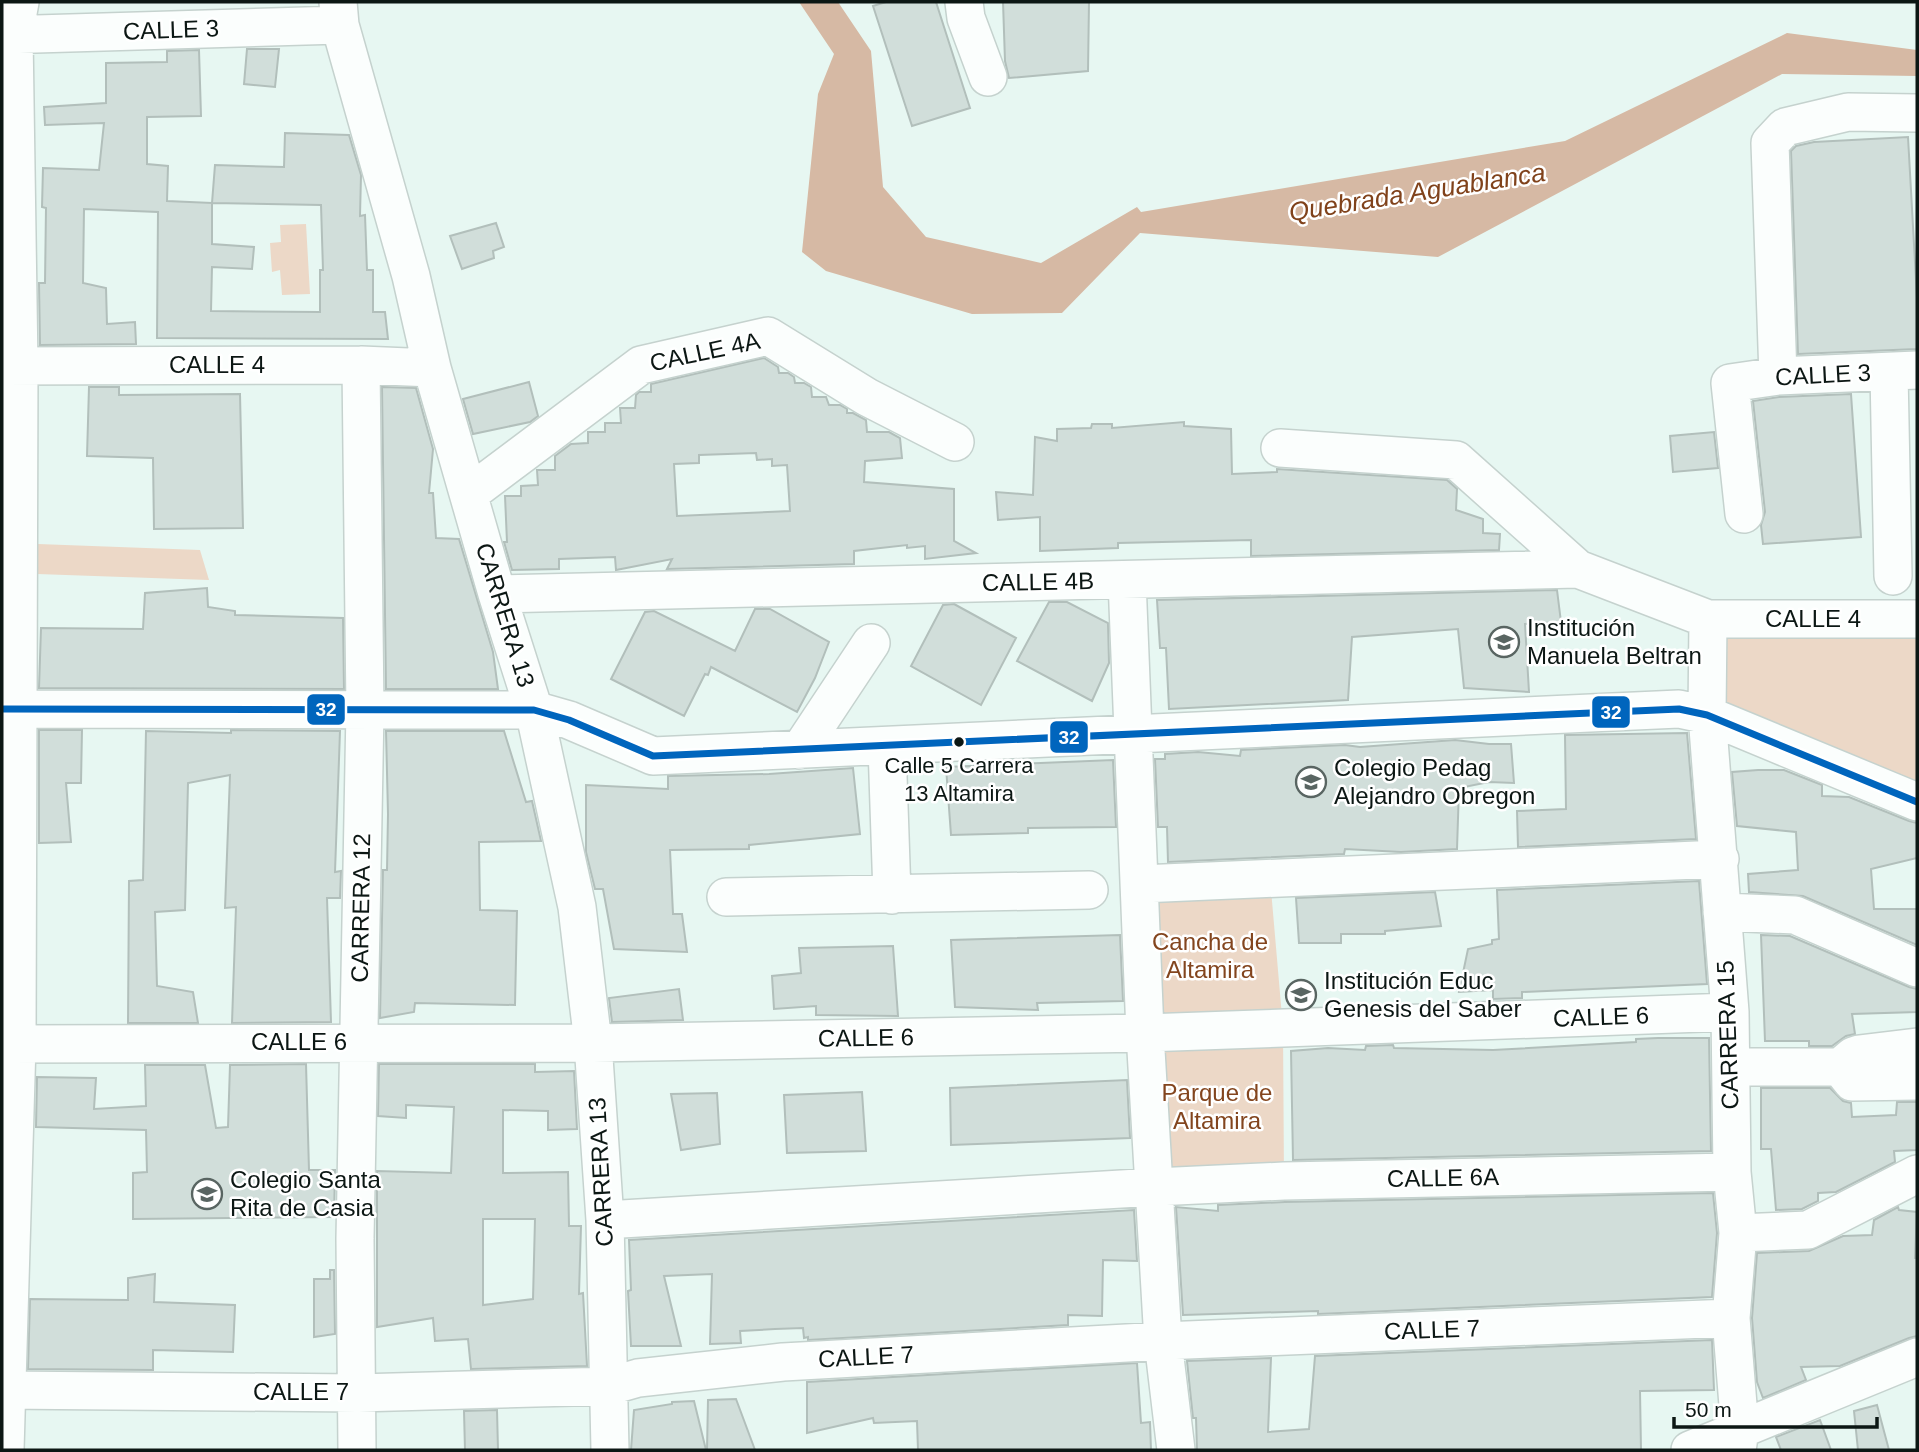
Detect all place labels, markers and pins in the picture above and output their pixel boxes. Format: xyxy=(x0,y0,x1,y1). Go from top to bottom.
place label: Institución Manuela Beltran xyxy=(1527,614,1702,669)
school or university icon: Institución Manuela Beltran xyxy=(1487,625,1521,659)
marker: Calle 5 Carrera 13 Altamira xyxy=(952,735,966,749)
place label: Calle 5 Carrera 13 Altamira xyxy=(884,753,1034,806)
place label: Colegio Pedag Alejandro Obregon xyxy=(1334,754,1535,809)
school or university icon: Colegio Pedag Alejandro Obregon xyxy=(1294,765,1328,799)
place label: Institución Educ Genesis del Saber xyxy=(1324,967,1521,1022)
school or university icon: Institución Educ Genesis del Saber xyxy=(1284,978,1318,1012)
place label: Colegio Santa Rita de Casia xyxy=(230,1166,381,1221)
school or university icon: Colegio Santa Rita de Casia xyxy=(190,1177,224,1211)

